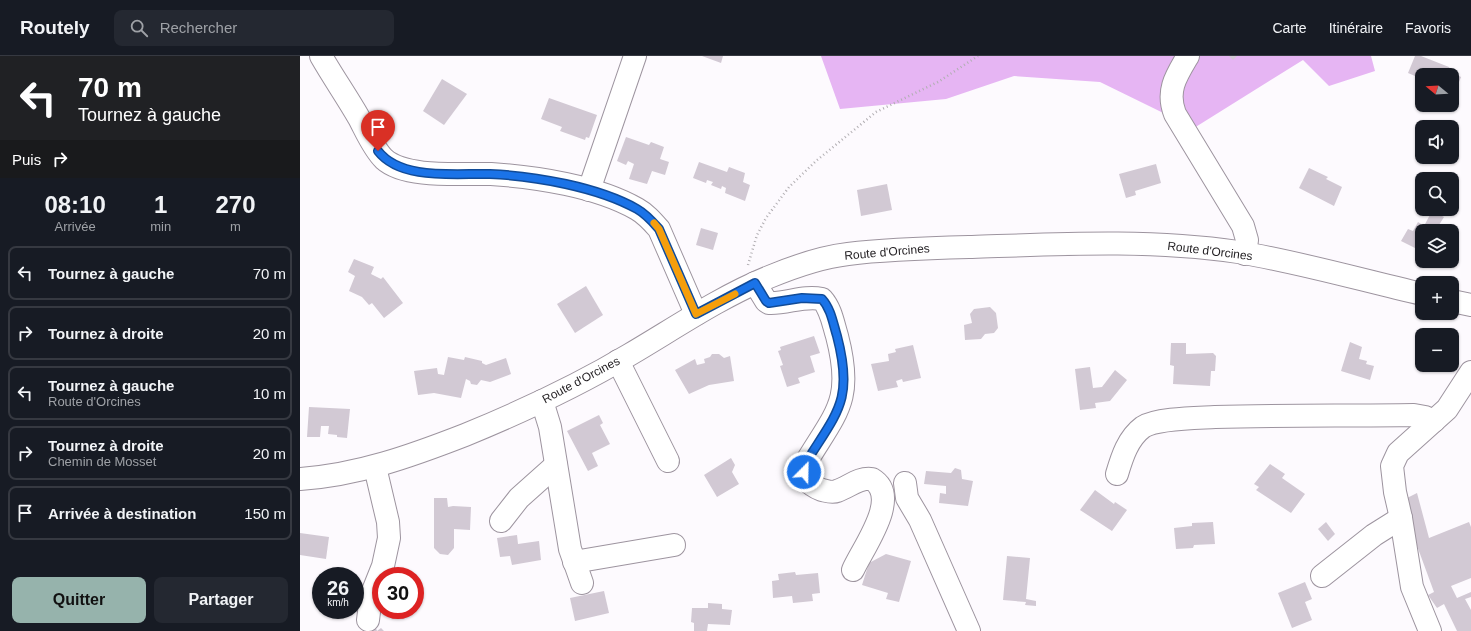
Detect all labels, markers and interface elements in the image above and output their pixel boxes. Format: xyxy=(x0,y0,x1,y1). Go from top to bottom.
search box xyxy=(114,10,394,46)
text: Routely xyxy=(20,17,90,38)
icon: search xyxy=(128,17,150,39)
text: Rechercher xyxy=(160,19,237,36)
text: Carte xyxy=(1272,20,1307,36)
text: Itinéraire xyxy=(1329,20,1383,36)
text: Favoris xyxy=(1405,20,1451,36)
north arrow xyxy=(1415,68,1459,112)
map controls xyxy=(1415,68,1459,372)
icon: left xyxy=(12,72,64,124)
text: 70 m xyxy=(78,72,142,103)
text: Tournez à gauche xyxy=(78,105,221,125)
pin xyxy=(361,110,395,151)
icon: arrive xyxy=(367,116,389,138)
button: sound xyxy=(1415,120,1459,164)
icon: right xyxy=(49,148,71,170)
text: Puis xyxy=(12,151,41,168)
button: search xyxy=(1415,172,1459,216)
text: 08:10 xyxy=(44,191,106,218)
text: 1 xyxy=(154,191,167,218)
text: 270 xyxy=(216,191,256,218)
text: Arrivée xyxy=(54,219,96,234)
text: min xyxy=(150,219,171,234)
text: m xyxy=(230,219,241,234)
button: layers xyxy=(1415,224,1459,268)
street label: Route d'Orcines xyxy=(1167,239,1253,263)
street label: Route d'Orcines xyxy=(844,241,930,263)
icon: left xyxy=(14,262,36,284)
text: Tournez à gauche xyxy=(48,265,174,282)
text: 70 m xyxy=(253,265,286,282)
button: + xyxy=(1415,276,1459,320)
icon: right xyxy=(14,322,36,344)
text: Tournez à droite xyxy=(48,325,164,342)
text: 20 m xyxy=(253,325,286,342)
button: − xyxy=(1415,328,1459,372)
street label: Route d'Orcines xyxy=(540,354,622,406)
text: Tournez à gauche xyxy=(48,377,174,394)
icon: left xyxy=(14,382,36,404)
text: 10 m xyxy=(253,385,286,402)
text: Route d'Orcines xyxy=(48,394,141,409)
text: Tournez à droite xyxy=(48,437,164,454)
icon: right xyxy=(14,442,36,464)
text: 20 m xyxy=(253,445,286,462)
position arrow xyxy=(783,451,825,493)
text: Chemin de Mosset xyxy=(48,454,156,469)
icon: arrive xyxy=(14,502,36,524)
text: Arrivée à destination xyxy=(48,505,196,522)
text: 150 m xyxy=(244,505,286,522)
speed limit sign: 30 xyxy=(372,567,424,619)
button: Quitter xyxy=(12,577,146,623)
button: Partager xyxy=(154,577,288,623)
text: 26 xyxy=(327,577,349,599)
text: km/h xyxy=(327,597,349,608)

